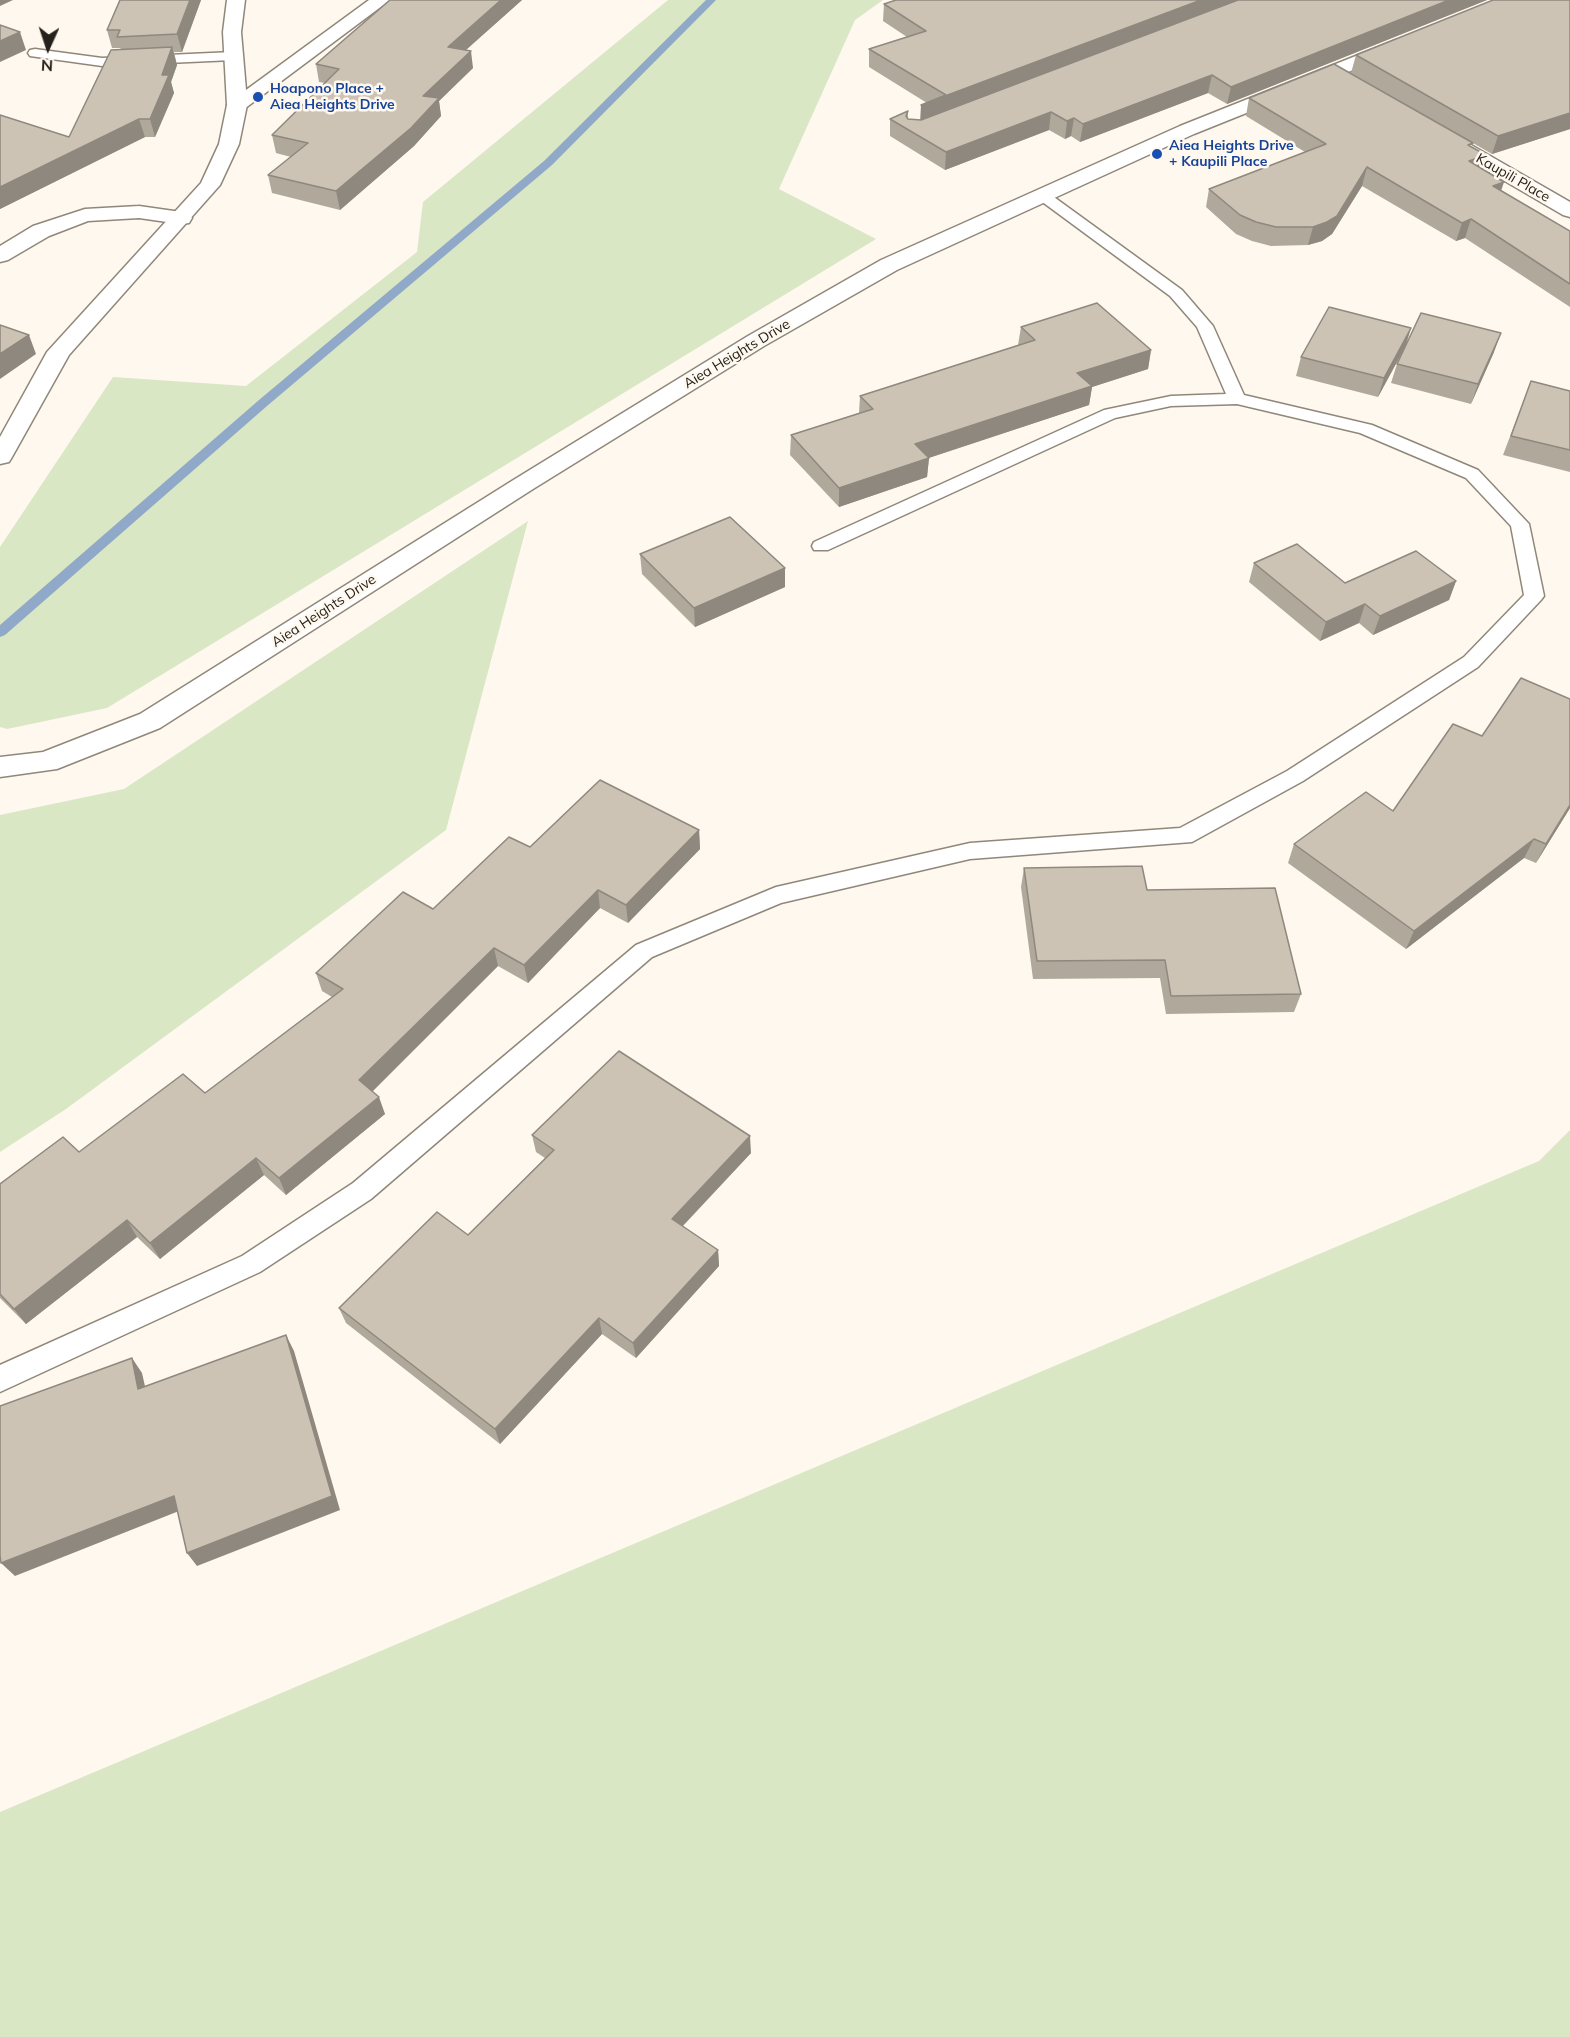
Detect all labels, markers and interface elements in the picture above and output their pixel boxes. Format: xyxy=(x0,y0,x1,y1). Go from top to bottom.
north arrow xyxy=(18,18,78,78)
text: N xyxy=(40,56,54,76)
place label: Hoapono Place + Aiea Heights Drive xyxy=(270,81,395,114)
marker: Hoapono Place + Aiea Heights Drive xyxy=(251,90,265,104)
place label: Aiea Heights Drive + Kaupili Place xyxy=(1169,138,1294,170)
marker: Aiea Heights Drive + Kaupili Place xyxy=(1150,147,1164,161)
street label: Kaupili Place xyxy=(1473,150,1553,206)
street label: Aiea Heights Drive xyxy=(681,316,793,392)
street label: Aiea Heights Drive xyxy=(269,571,379,651)

